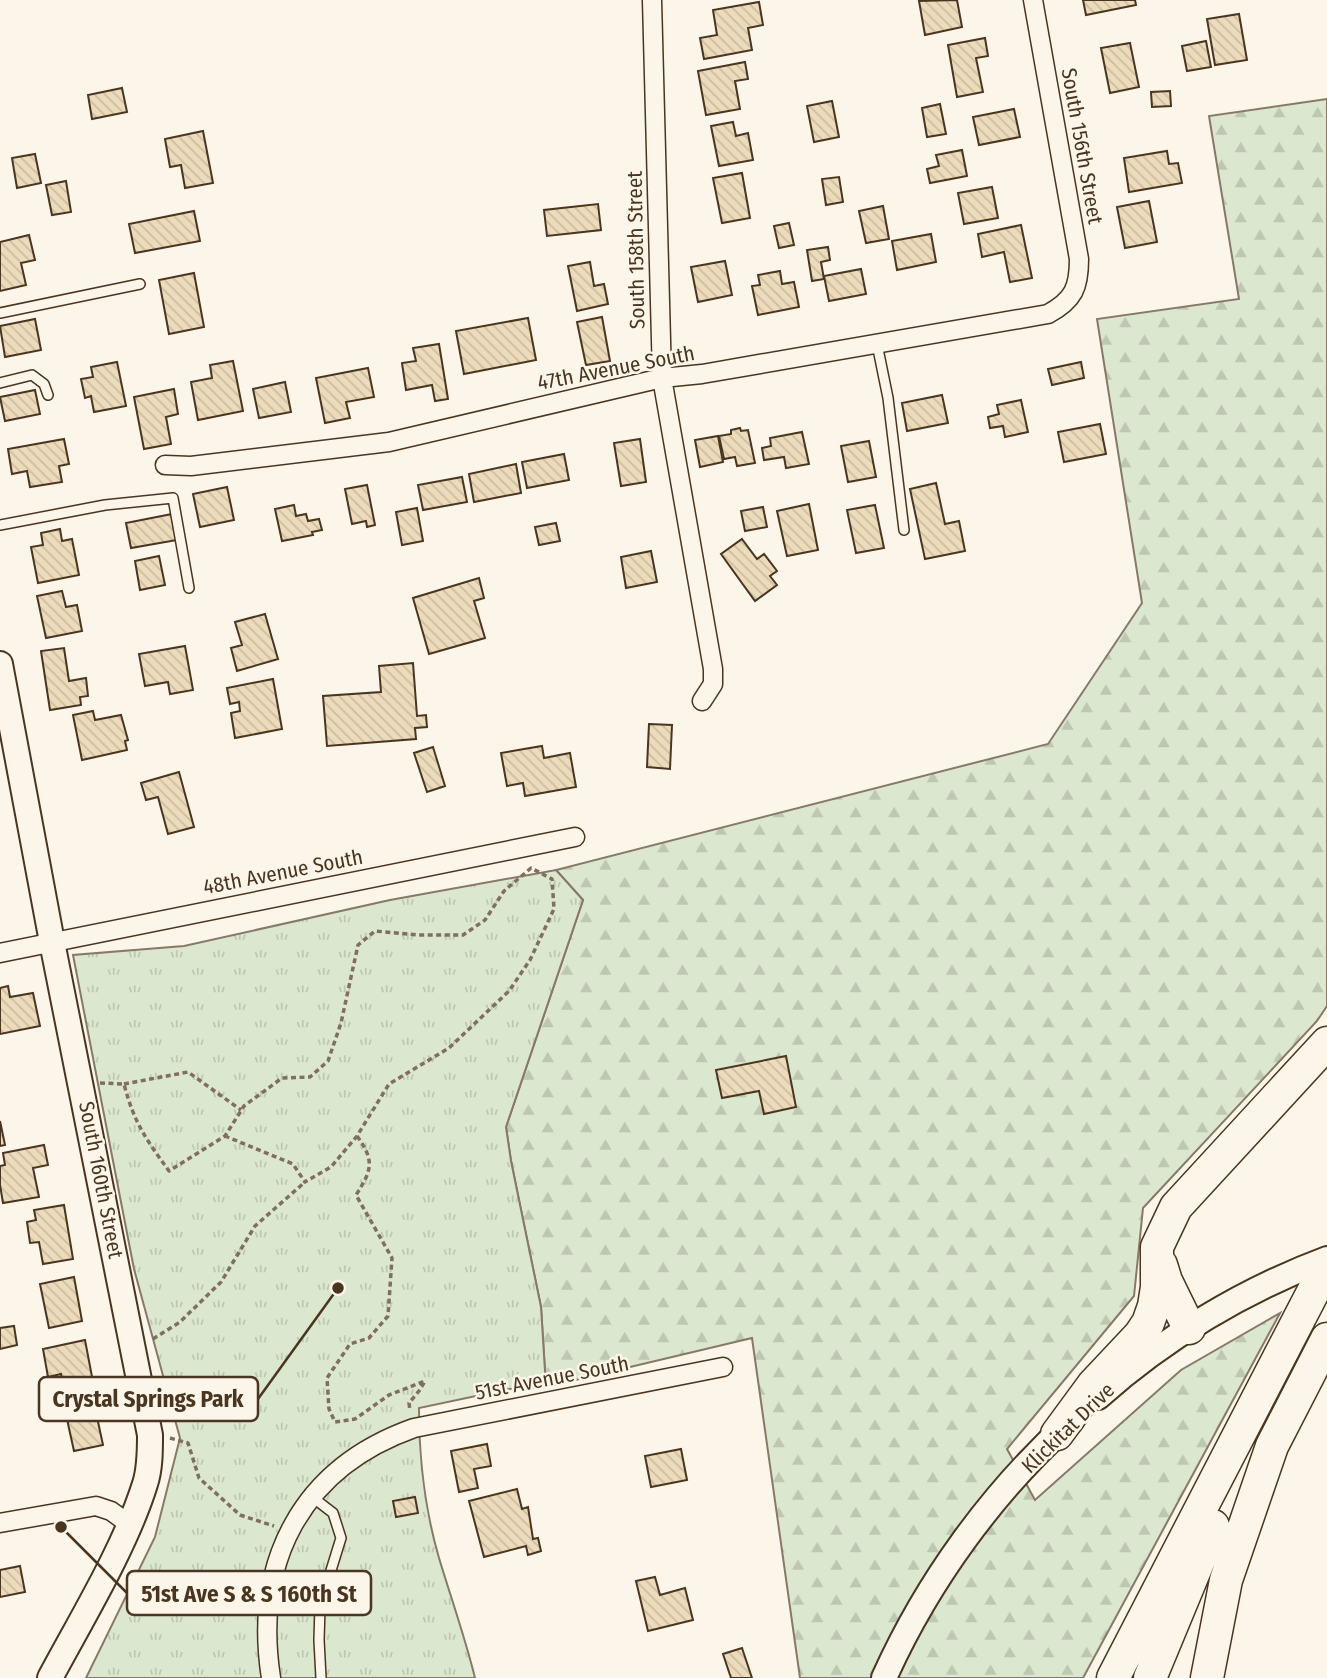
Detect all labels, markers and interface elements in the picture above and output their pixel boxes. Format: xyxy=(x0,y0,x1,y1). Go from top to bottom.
street label: South 156th Street xyxy=(1055,66,1109,226)
street label: South 158th Street xyxy=(622,171,650,329)
street label: 47th Avenue South xyxy=(535,340,697,396)
street label: 48th Avenue South xyxy=(201,844,365,900)
street label: South 160th Street xyxy=(73,1099,129,1261)
street label: 51st Avenue South xyxy=(473,1350,631,1406)
callout: Crystal Springs Park xyxy=(39,1377,258,1421)
street label: Klickitat Drive xyxy=(1016,1377,1120,1479)
text: Crystal Springs Park xyxy=(52,1385,244,1413)
callout: 51st Ave S & S 160th St xyxy=(127,1571,371,1615)
text: 51st Ave S & S 160th St xyxy=(141,1580,358,1608)

